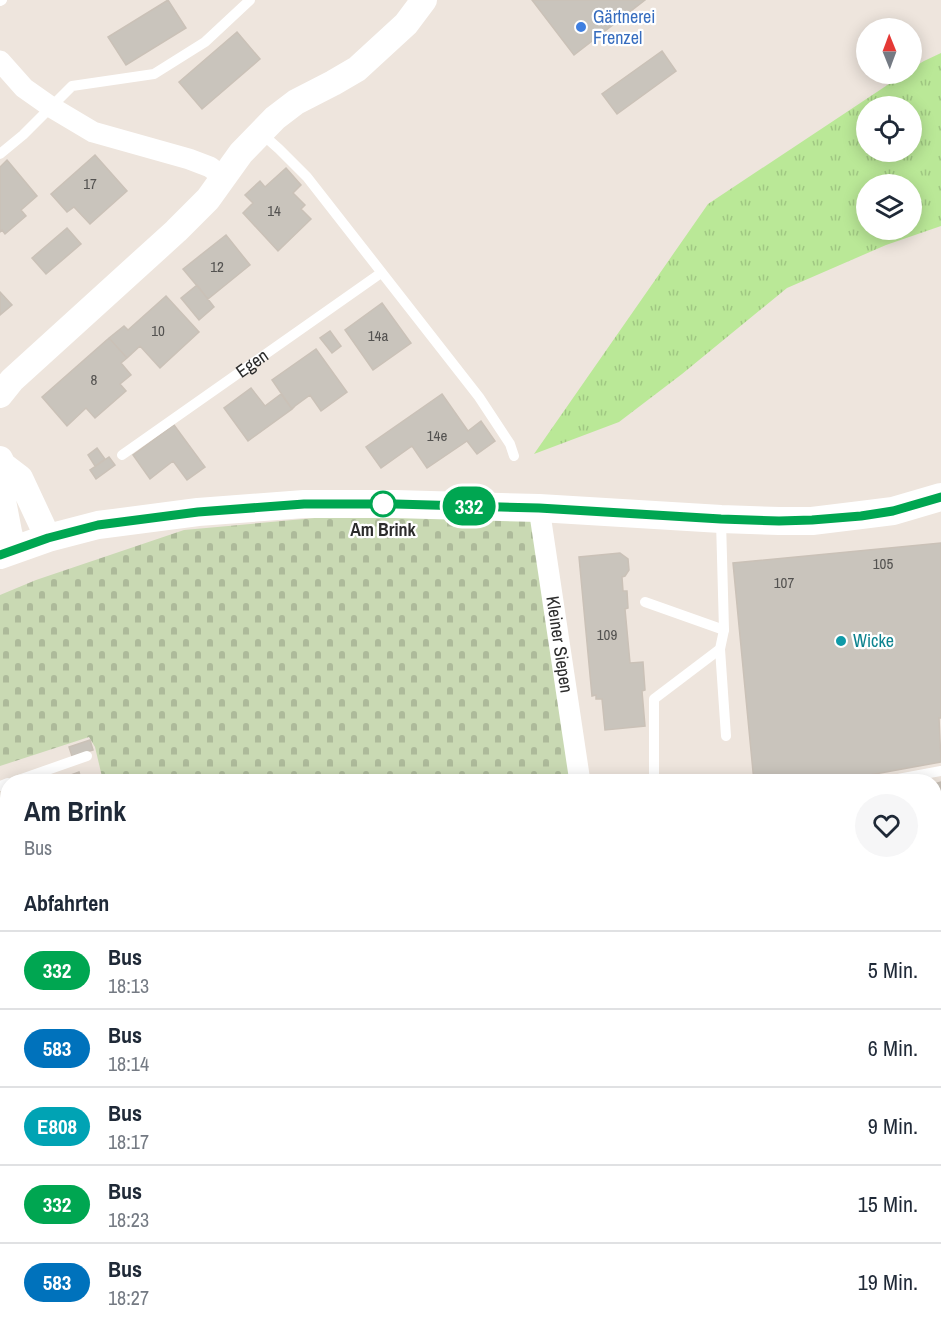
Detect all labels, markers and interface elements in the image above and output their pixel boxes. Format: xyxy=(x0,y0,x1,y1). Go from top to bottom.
place label: Gärtnerei Frenzel xyxy=(593,4,655,50)
north arrow xyxy=(856,18,922,84)
map controls xyxy=(856,18,922,240)
marker: Gärtnerei Frenzel xyxy=(574,20,588,34)
button: locate xyxy=(856,96,922,162)
house number: 17 xyxy=(83,173,97,194)
button: layers xyxy=(856,174,922,240)
house number: 14 xyxy=(267,200,281,221)
house number: 12 xyxy=(210,256,224,277)
house number: 10 xyxy=(151,320,165,341)
house number: 14a xyxy=(368,325,388,346)
street label: Egen xyxy=(230,343,273,383)
house number: 8 xyxy=(91,369,98,390)
house number: 14e xyxy=(427,425,447,446)
line badge: 332 xyxy=(434,486,504,526)
marker: Am Brink xyxy=(370,491,396,517)
text: 332 xyxy=(455,492,483,521)
place label: Am Brink xyxy=(350,517,417,542)
house number: 105 xyxy=(873,553,893,574)
house number: 107 xyxy=(774,572,794,593)
street label: Kleiner Siepen xyxy=(540,594,580,695)
house number: 109 xyxy=(597,624,617,645)
place label: Wicke xyxy=(853,628,894,653)
marker: Wicke xyxy=(834,634,848,648)
text: Am Brink xyxy=(24,792,126,830)
button: heart xyxy=(855,794,918,857)
text: Bus xyxy=(24,834,52,861)
text: Abfahrten xyxy=(24,888,109,918)
text: Bus xyxy=(108,942,142,972)
text: 5 Min. xyxy=(868,955,918,985)
text: 332 xyxy=(43,956,71,985)
text: 18:13 xyxy=(108,972,149,999)
text: Bus xyxy=(108,1020,142,1050)
text: 6 Min. xyxy=(868,1033,918,1063)
text: 583 xyxy=(43,1034,71,1063)
text: 18:14 xyxy=(108,1050,149,1077)
text: Bus xyxy=(108,1098,142,1128)
text: 9 Min. xyxy=(868,1111,918,1141)
text: E808 xyxy=(37,1112,77,1141)
text: 18:17 xyxy=(108,1128,149,1155)
text: Bus xyxy=(108,1176,142,1206)
text: 15 Min. xyxy=(858,1189,918,1219)
text: 332 xyxy=(43,1190,71,1219)
text: 18:23 xyxy=(108,1206,149,1233)
text: Bus xyxy=(108,1254,142,1284)
text: 19 Min. xyxy=(858,1267,918,1297)
text: 583 xyxy=(43,1268,71,1297)
text: 18:27 xyxy=(108,1284,149,1311)

